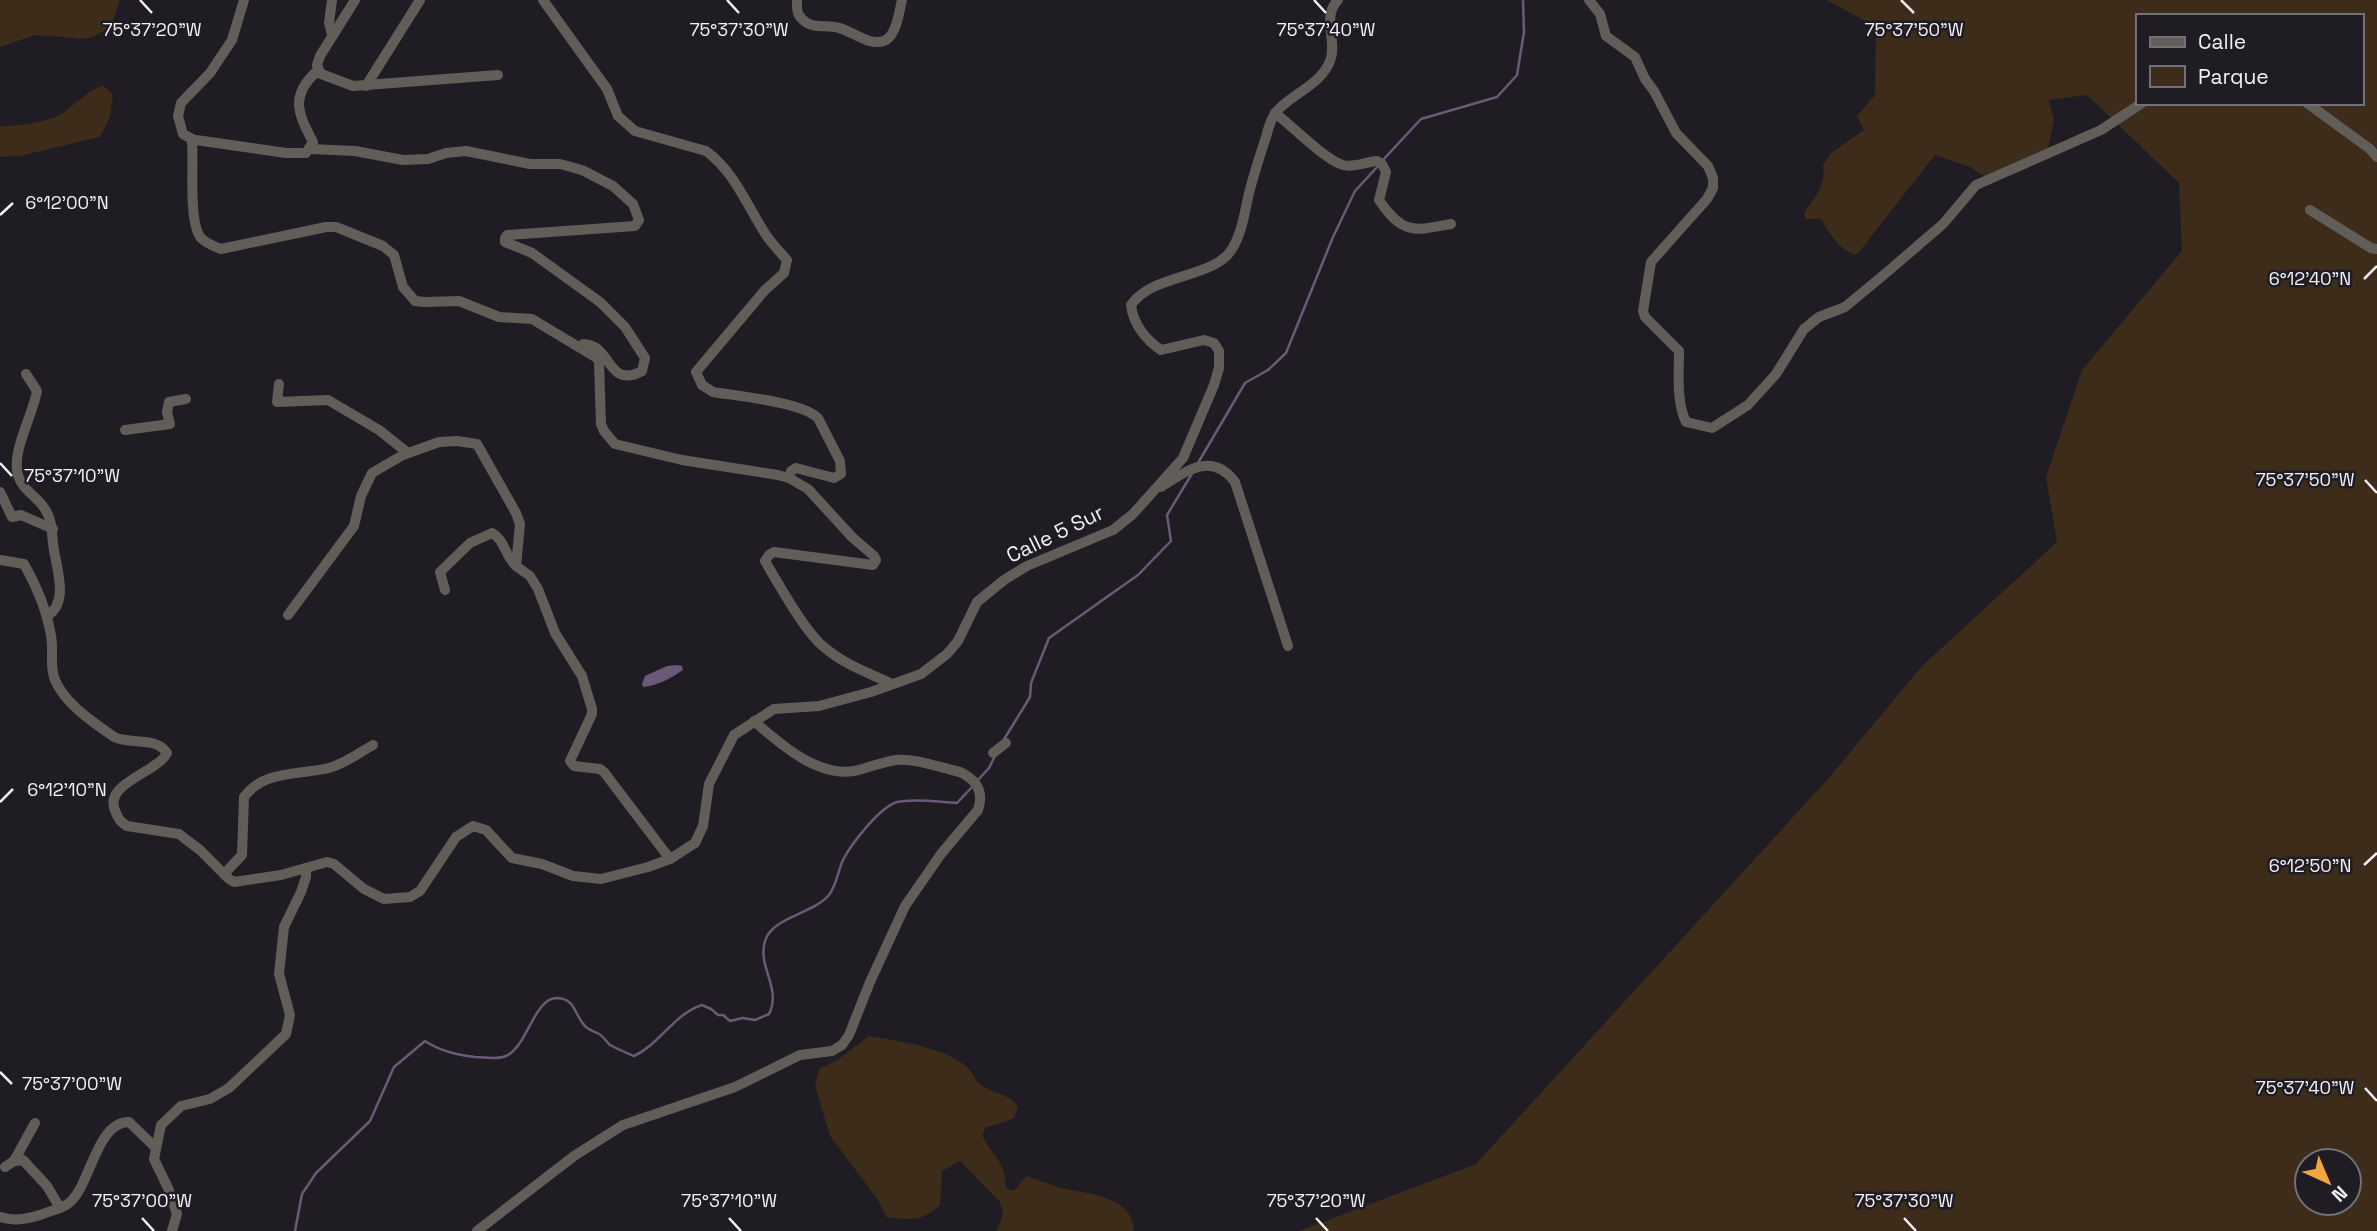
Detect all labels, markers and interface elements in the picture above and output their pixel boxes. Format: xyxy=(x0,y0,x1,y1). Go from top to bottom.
legend xyxy=(2136,14,2363,105)
text: 75°37'20"W xyxy=(102,18,202,41)
text: 75°37'30"W xyxy=(689,18,789,41)
text: 75°37'40"W xyxy=(1277,18,1376,41)
text: 75°37'50"W xyxy=(1864,18,1964,41)
text: Calle xyxy=(2198,28,2246,55)
text: Parque xyxy=(2198,63,2269,90)
text: 6°12'00"N xyxy=(25,191,109,214)
text: 6°12'40"N xyxy=(2269,267,2351,290)
text: 75°37'10"W xyxy=(24,464,120,487)
text: 75°37'50"W xyxy=(2255,468,2355,491)
street label: Calle 5 Sur xyxy=(1002,498,1108,569)
text: 6°12'10"N xyxy=(27,778,107,801)
text: 6°12'50"N xyxy=(2269,854,2351,877)
text: 75°37'00"W xyxy=(22,1072,122,1095)
text: 75°37'40"W xyxy=(2256,1076,2355,1099)
north arrow xyxy=(2293,1147,2363,1217)
text: N xyxy=(2326,1180,2353,1207)
text: 75°37'00"W xyxy=(92,1189,192,1212)
text: 75°37'10"W xyxy=(681,1189,777,1212)
text: 75°37'20"W xyxy=(1266,1189,1366,1212)
text: 75°37'30"W xyxy=(1854,1189,1954,1212)

